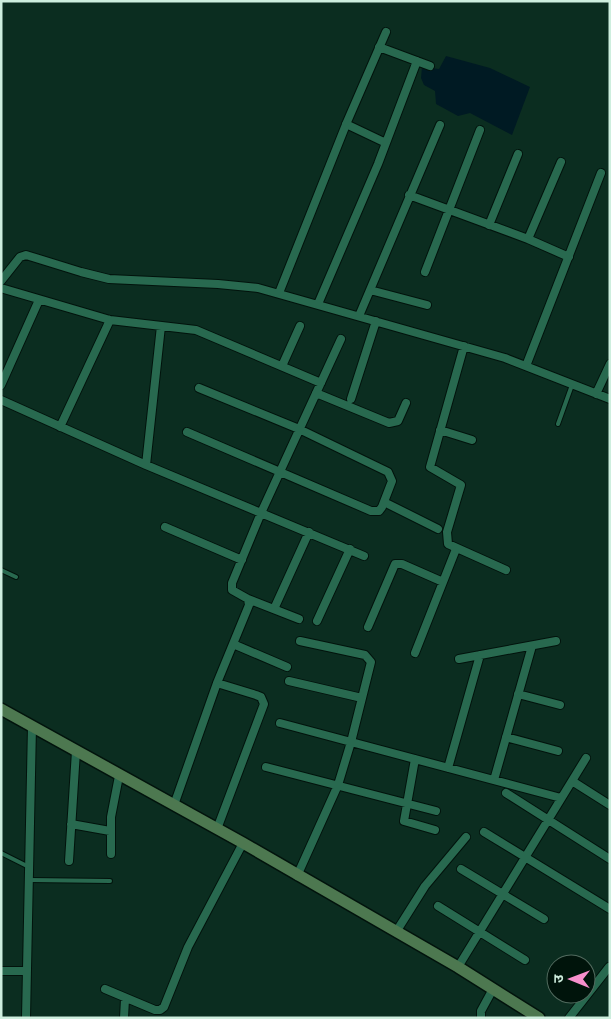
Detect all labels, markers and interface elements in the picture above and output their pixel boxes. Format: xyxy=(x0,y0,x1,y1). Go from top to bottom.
north arrow xyxy=(546,954,596,1004)
text: उ xyxy=(550,974,567,983)

